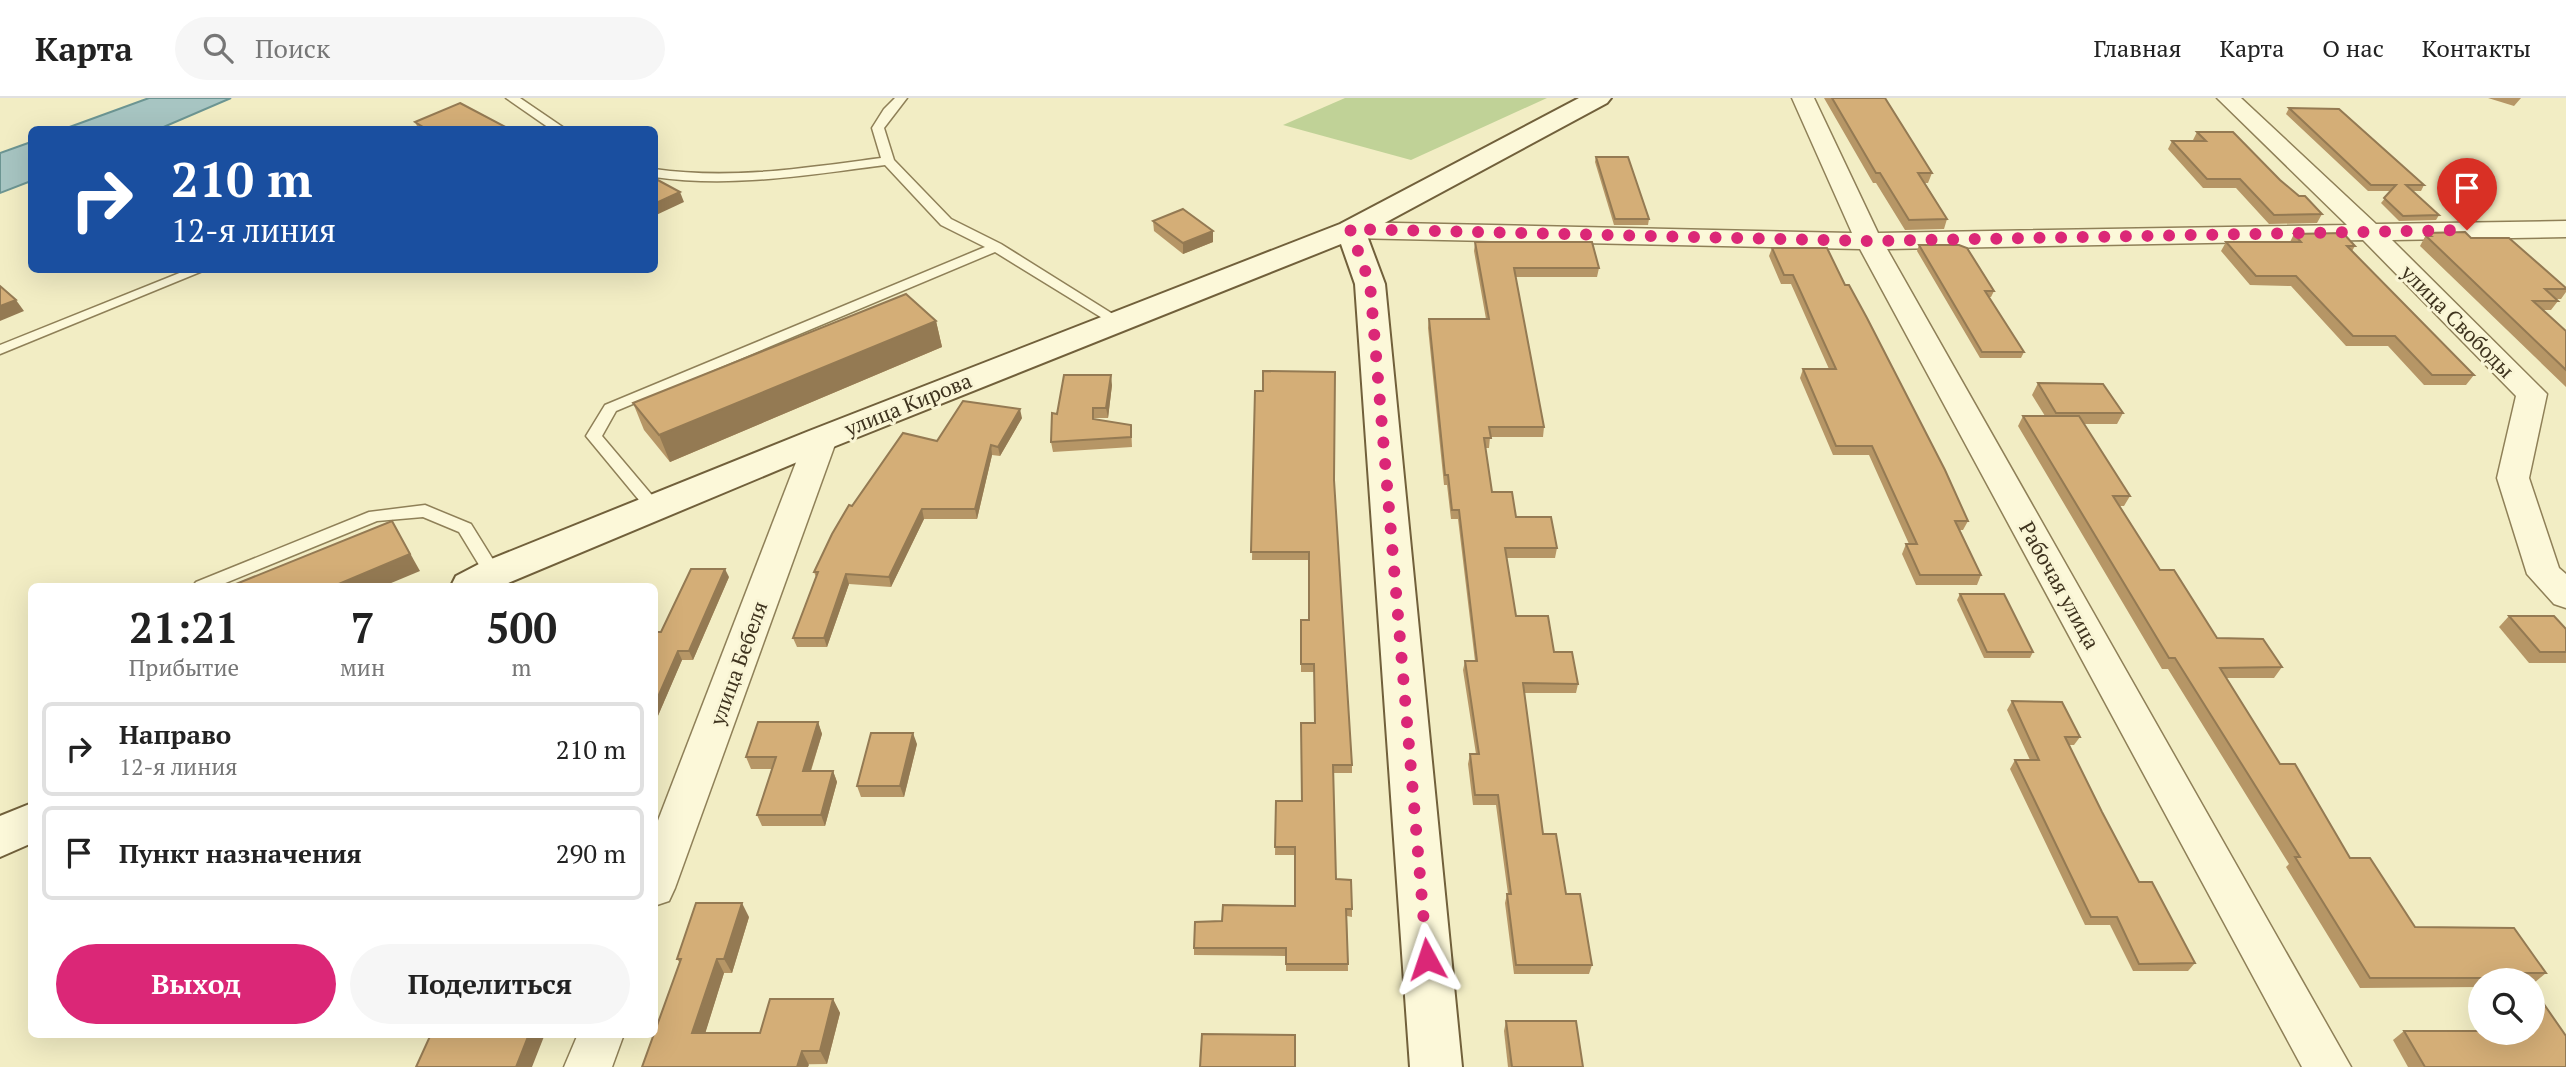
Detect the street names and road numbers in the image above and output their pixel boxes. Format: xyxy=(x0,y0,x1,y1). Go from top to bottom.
street label: улица Свободы xyxy=(2395,258,2521,384)
street label: улица Кирова xyxy=(839,366,976,443)
street label: Рабочая улица xyxy=(2013,516,2107,654)
street label: улица Бебеля xyxy=(702,597,773,730)

